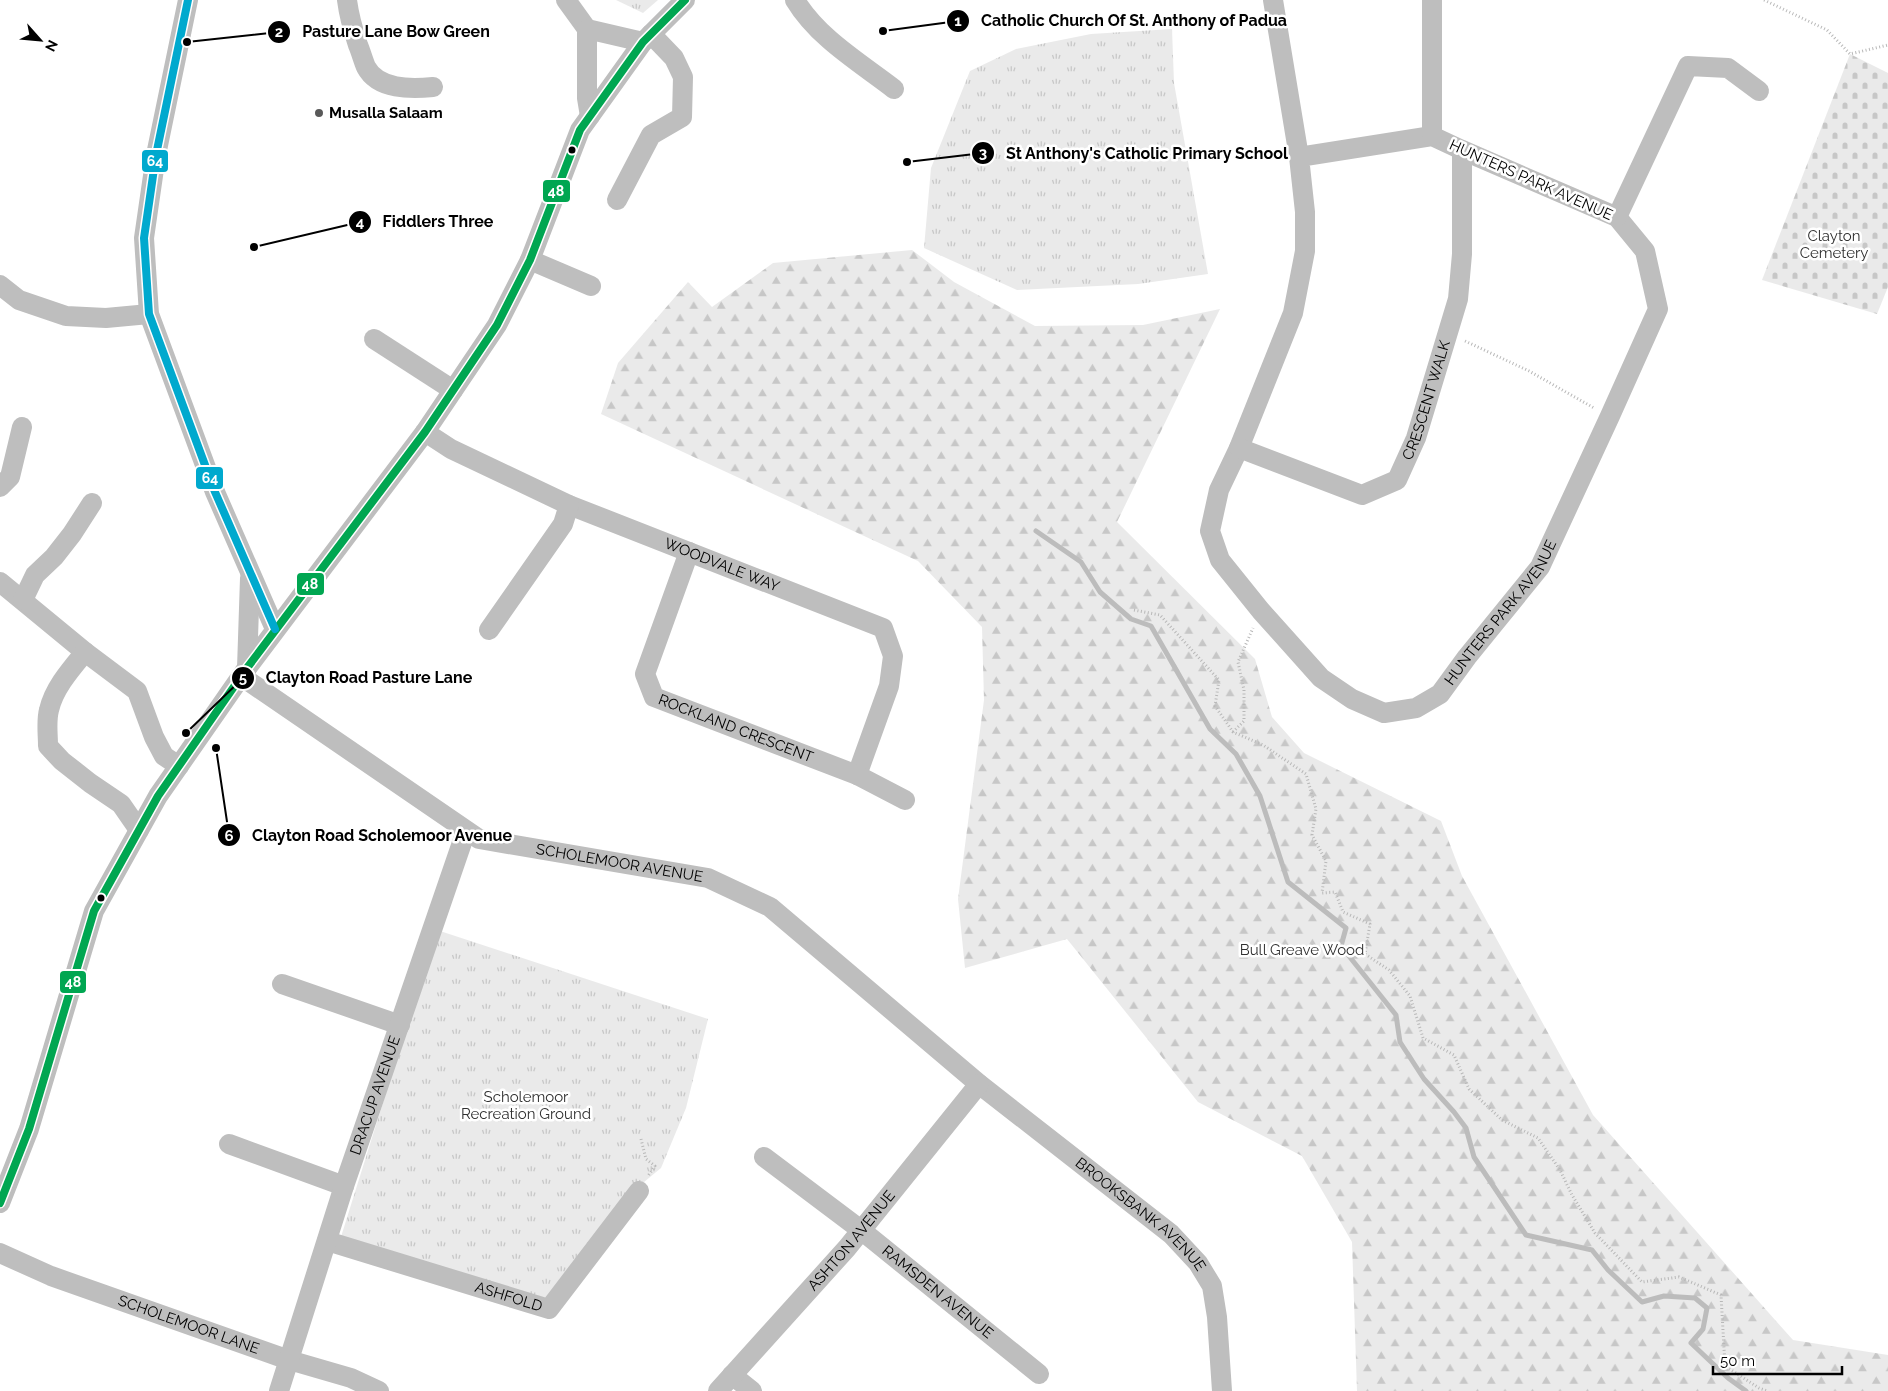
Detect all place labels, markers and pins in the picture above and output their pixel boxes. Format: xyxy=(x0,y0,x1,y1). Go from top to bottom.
callout: Catholic Church Of St. Anthony of Padua xyxy=(945,5,1298,36)
callout: Pasture Lane Bow Green xyxy=(267,16,500,47)
place label: Musalla Salaam xyxy=(329,104,443,122)
marker: Musalla Salaam xyxy=(313,107,325,119)
callout: St Anthony's Catholic Primary School xyxy=(971,137,1299,168)
unlabelled marker xyxy=(567,145,577,155)
callout: Fiddlers Three xyxy=(348,206,504,237)
callout: Clayton Road Pasture Lane xyxy=(231,662,482,693)
callout: Clayton Road Scholemoor Avenue xyxy=(216,820,522,851)
unlabelled marker xyxy=(96,893,106,903)

